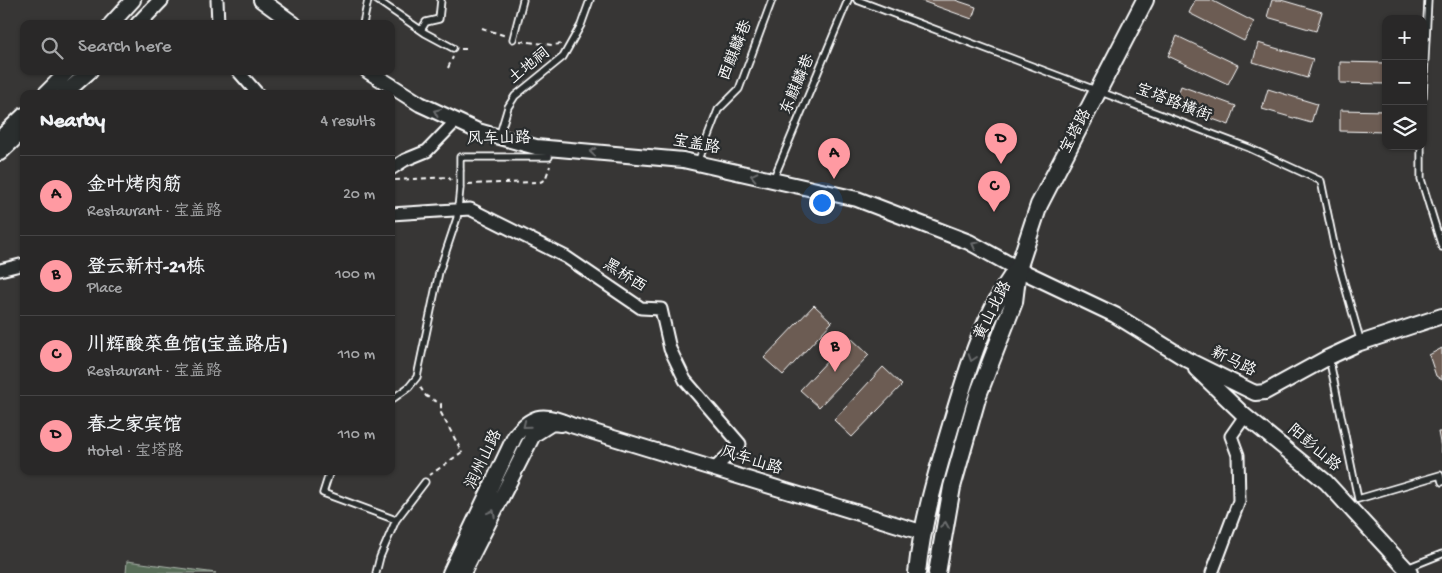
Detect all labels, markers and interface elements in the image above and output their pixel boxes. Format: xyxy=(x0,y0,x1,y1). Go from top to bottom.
map controls xyxy=(1382,15,1427,150)
button: + xyxy=(1382,15,1427,60)
street label: 西麒麟巷 xyxy=(714,17,758,84)
search box xyxy=(20,20,395,75)
icon: search xyxy=(38,34,66,62)
text: Search here xyxy=(78,36,172,59)
street label: 土地祠 xyxy=(505,44,555,89)
street label: 东麒麟巷 xyxy=(776,51,820,118)
button: − xyxy=(1382,60,1427,105)
street label: 宝塔路横街 xyxy=(1132,79,1214,127)
street label: 宝塔路 xyxy=(1056,105,1097,158)
button: layers xyxy=(1382,105,1427,150)
one-way arrow xyxy=(433,108,442,119)
text: Nearby xyxy=(40,110,105,135)
text: 4 results xyxy=(320,113,375,132)
pin: D xyxy=(985,123,1017,164)
street label: 风车山路 xyxy=(467,128,531,150)
street label: 宝盖路 xyxy=(671,131,722,160)
pin: A xyxy=(818,138,850,179)
one-way arrow xyxy=(589,147,597,158)
one-way arrow xyxy=(749,171,758,182)
pin: C xyxy=(978,171,1010,212)
text: 金叶烤肉筋 xyxy=(87,175,182,198)
text: A xyxy=(51,186,61,205)
text: 20 m xyxy=(343,186,375,205)
your location xyxy=(809,190,835,216)
text: Restaurant · 宝盖路 xyxy=(87,203,222,222)
one-way arrow xyxy=(971,241,980,251)
street label: 黑桥西 xyxy=(599,255,650,298)
text: 登云新村-21栋 xyxy=(87,257,205,280)
text: B xyxy=(52,266,60,285)
text: 100 m xyxy=(335,266,375,285)
street label: 黄山北路 xyxy=(969,277,1017,344)
text: Place xyxy=(87,280,122,299)
pin: B xyxy=(819,331,851,372)
text: 川辉酸菜鱼馆(宝盖路店) xyxy=(87,335,288,358)
street label: 新马路 xyxy=(1207,342,1260,382)
text: C xyxy=(52,346,60,365)
text: 110 m xyxy=(338,346,375,365)
one-way arrow xyxy=(968,354,978,362)
text: Restaurant · 宝盖路 xyxy=(87,363,222,382)
text: 春之家宾馆 xyxy=(87,415,182,438)
one-way arrow xyxy=(523,419,532,427)
street label: 阳彭山路 xyxy=(1282,420,1345,477)
text: D xyxy=(51,426,61,445)
text: 110 m xyxy=(338,426,375,445)
street label: 润州山路 xyxy=(461,426,508,493)
street label: 风车山路 xyxy=(718,442,785,480)
text: Hotel · 宝塔路 xyxy=(87,443,183,462)
one-way arrow xyxy=(486,510,496,519)
one-way arrow xyxy=(940,521,950,529)

